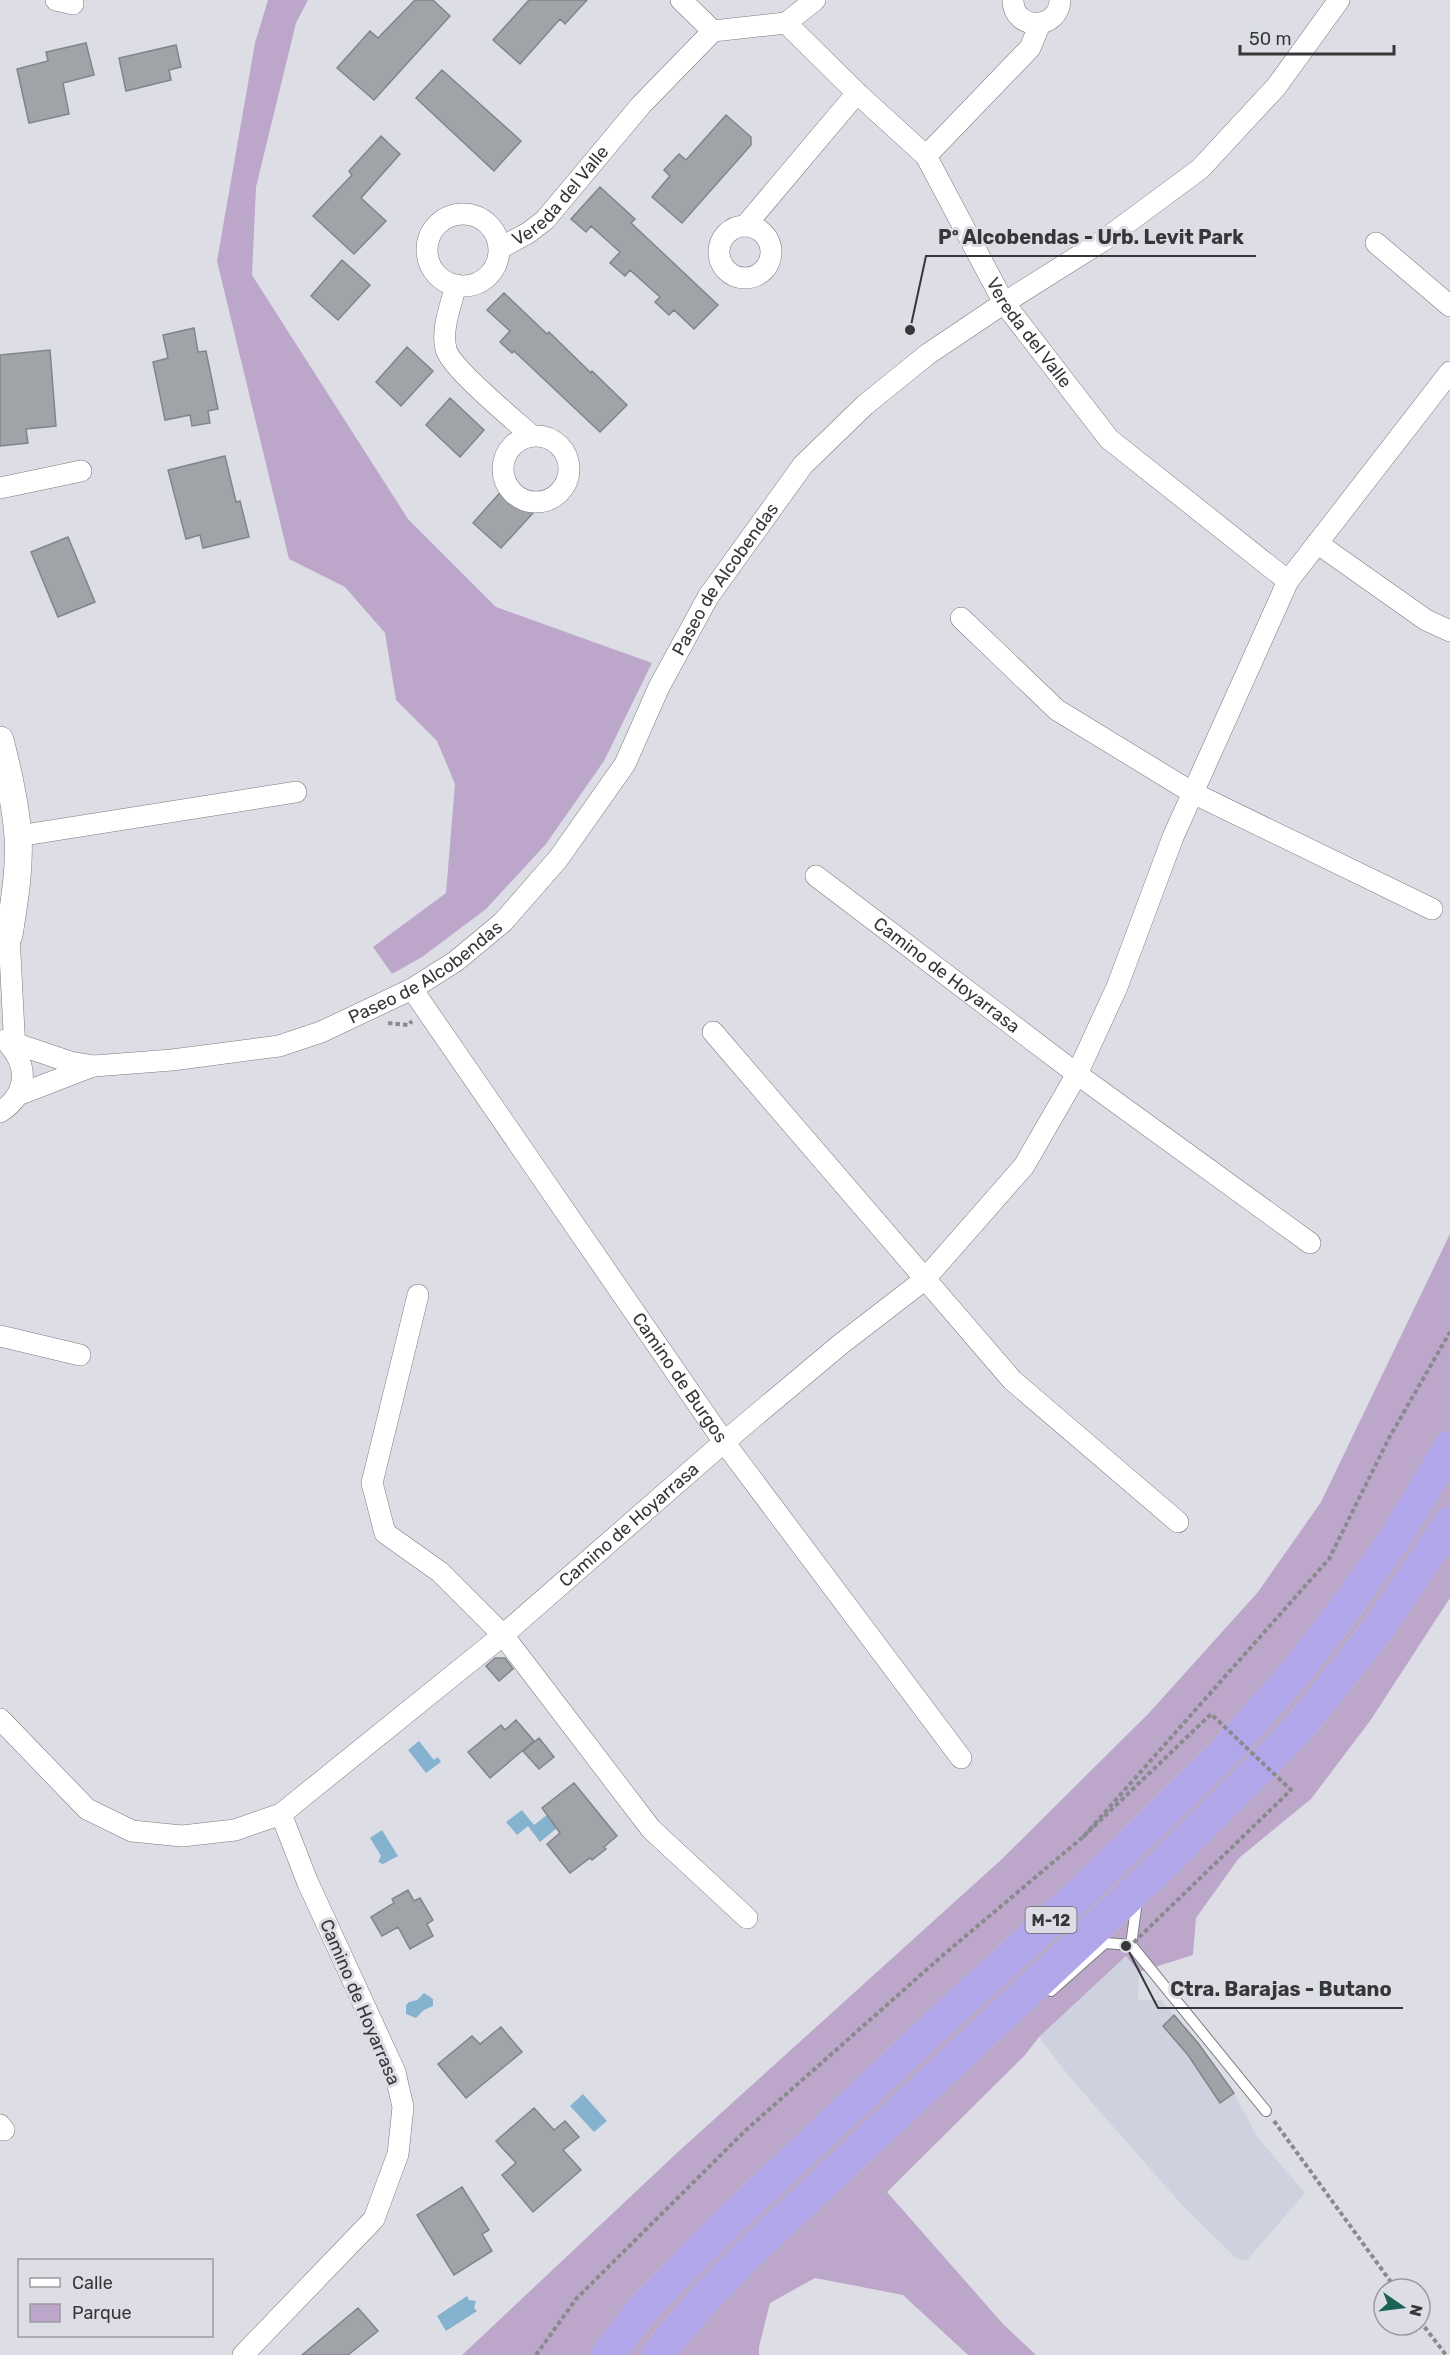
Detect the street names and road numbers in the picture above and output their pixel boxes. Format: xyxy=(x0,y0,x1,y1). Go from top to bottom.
street label: Vereda del Valle xyxy=(508,141,613,250)
street label: Vereda del Valle xyxy=(981,274,1076,392)
street label: Paseo de Alcobendas xyxy=(667,498,783,659)
street label: Camino de Hoyarrasa xyxy=(869,912,1024,1038)
street label: Paseo de Alcobendas xyxy=(345,916,507,1029)
street label: Camino de Burgos xyxy=(627,1308,732,1447)
street label: Camino de Hoyarrasa xyxy=(555,1458,703,1592)
road number: M-12 xyxy=(1026,1907,1076,1933)
street label: Camino de Hoyarrasa xyxy=(315,1916,405,2088)

